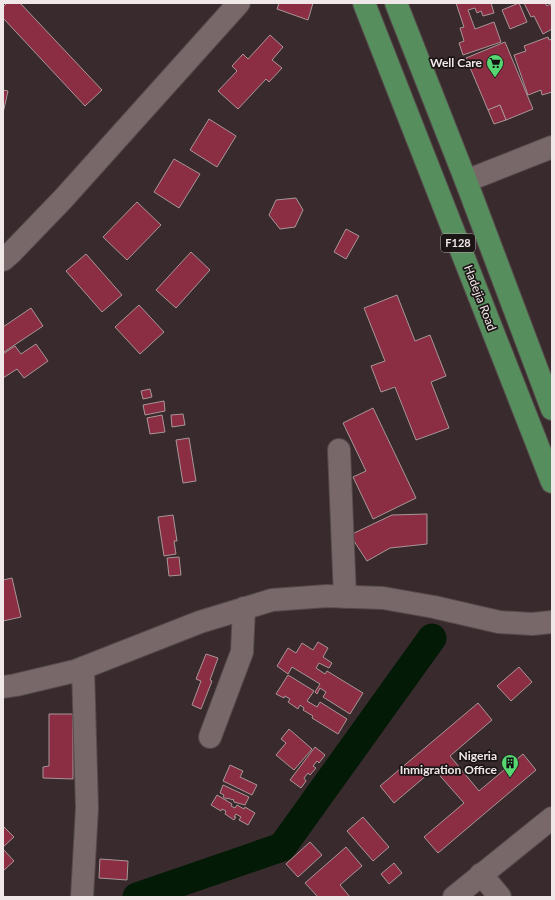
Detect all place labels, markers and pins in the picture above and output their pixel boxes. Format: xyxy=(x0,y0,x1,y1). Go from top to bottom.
supermarket icon: Well Care xyxy=(485,53,505,78)
place label: Well Care xyxy=(430,55,483,70)
place label: Nigeria Inmigration Office xyxy=(400,748,498,777)
building icon: Nigeria Inmigration Office xyxy=(500,753,520,778)

